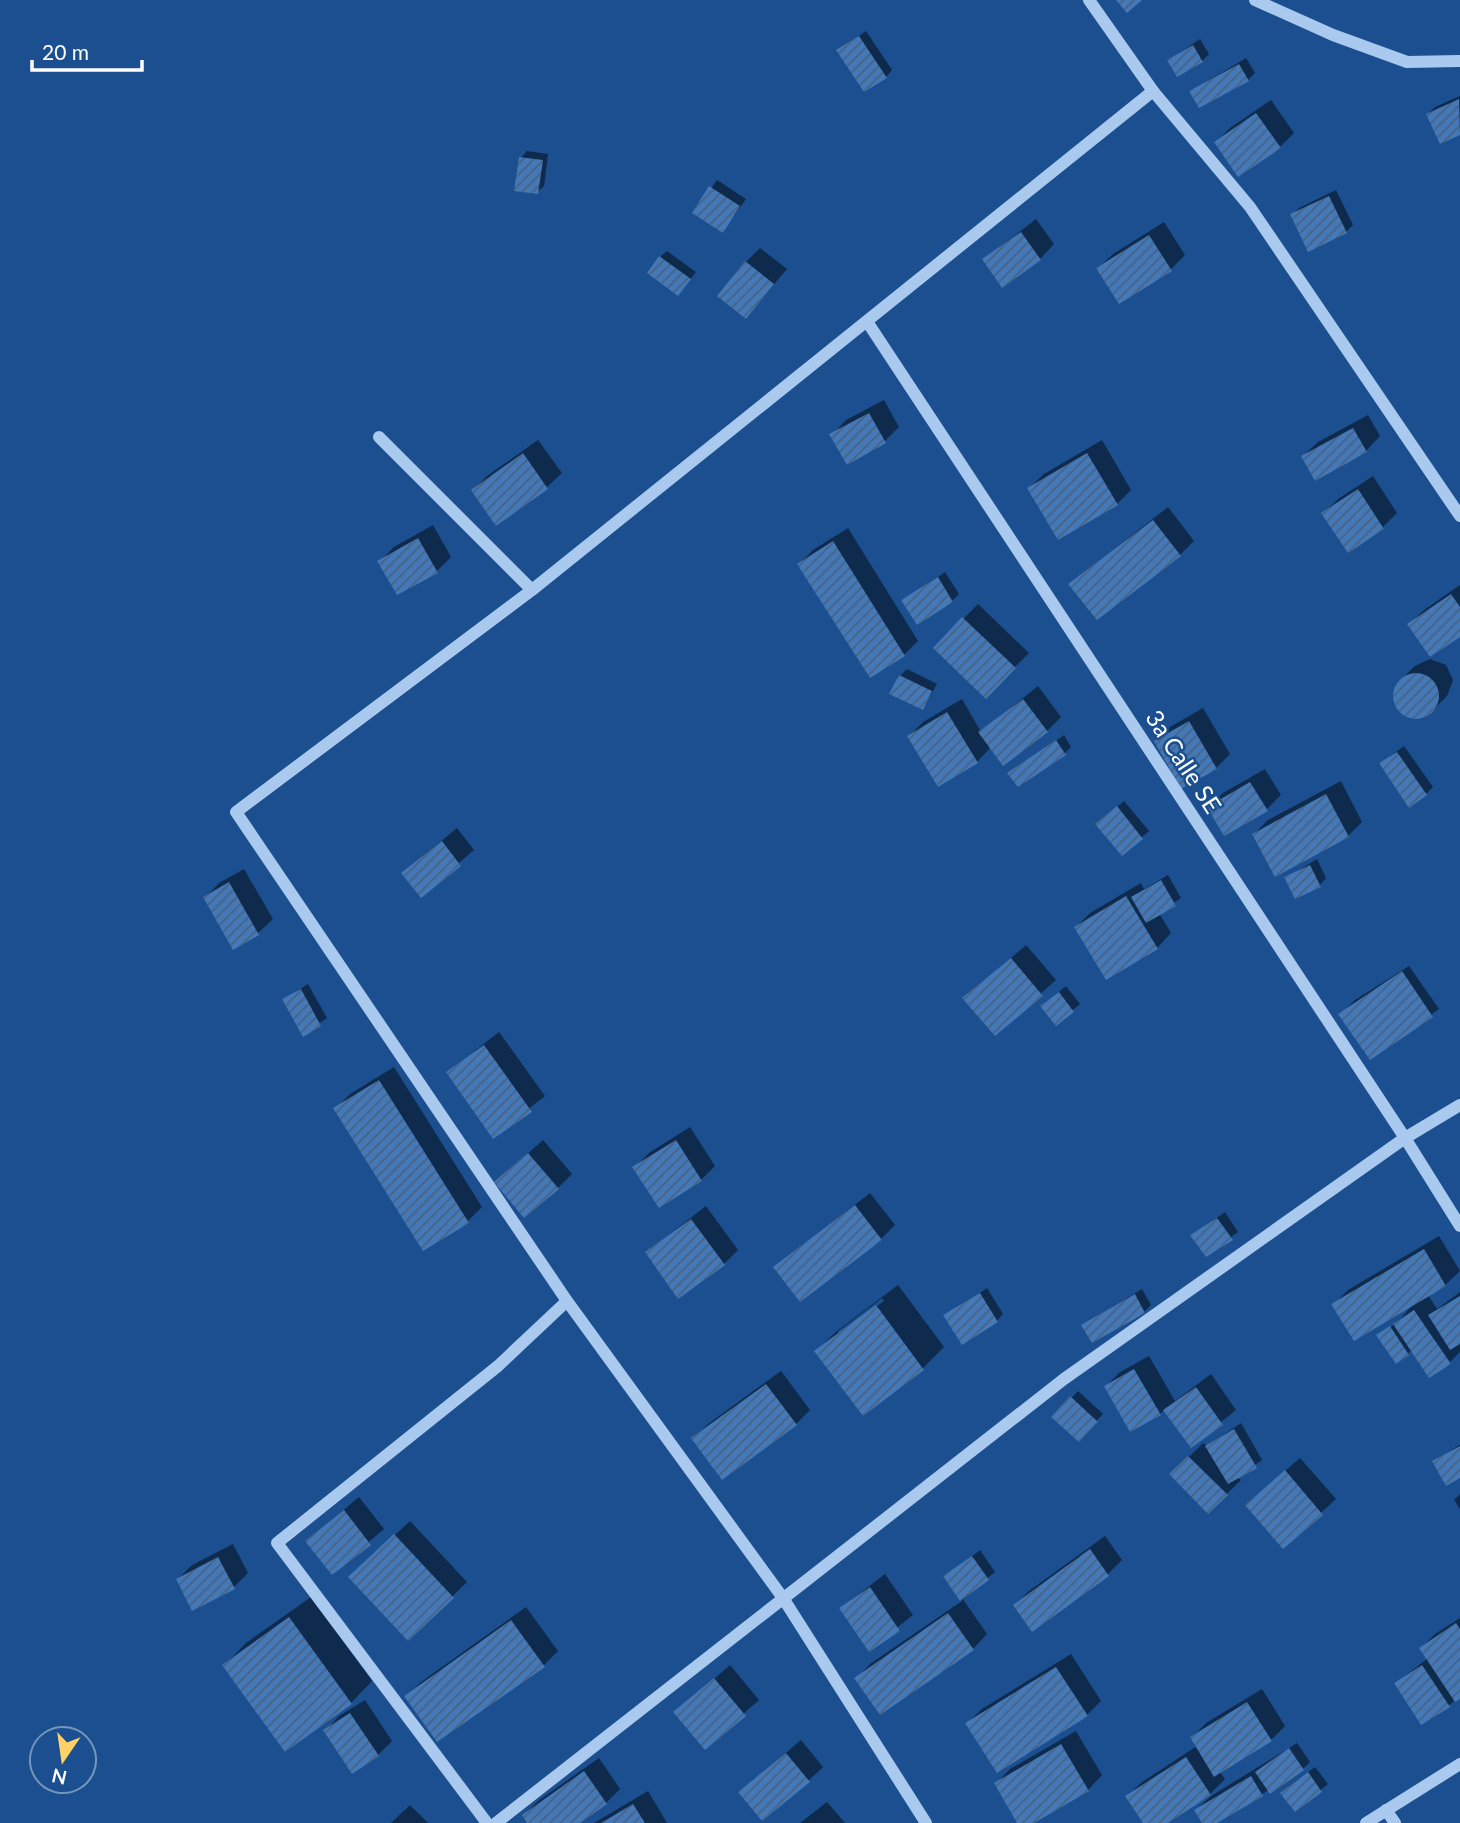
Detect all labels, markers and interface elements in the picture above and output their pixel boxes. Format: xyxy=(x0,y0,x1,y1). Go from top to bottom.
scale bar xyxy=(32,28,142,72)
text: 20 m xyxy=(42,39,89,64)
street label: 3a Calle SE xyxy=(1140,704,1228,818)
north arrow xyxy=(28,1725,98,1795)
text: N xyxy=(49,1764,69,1790)

